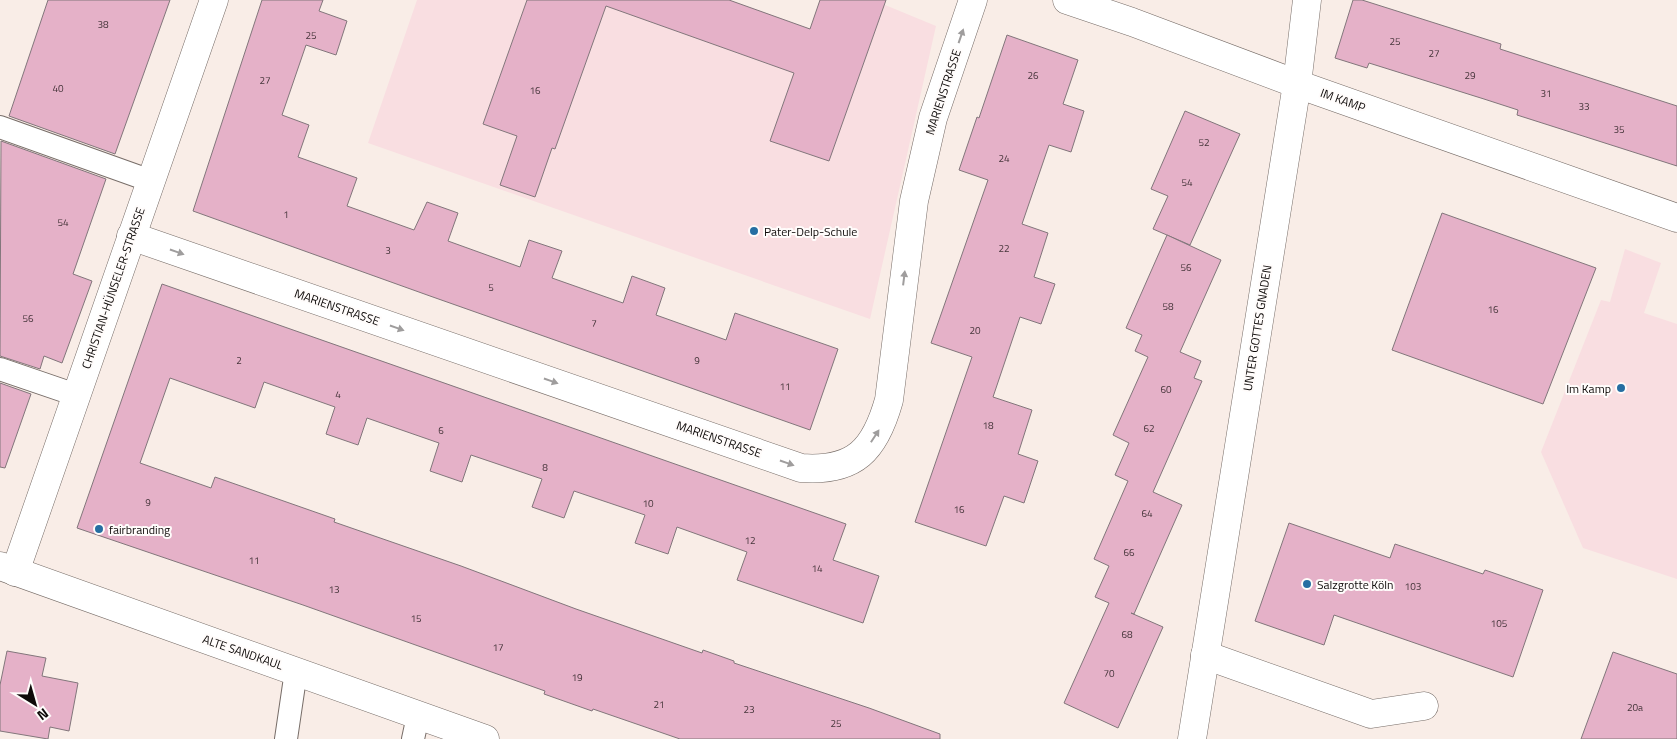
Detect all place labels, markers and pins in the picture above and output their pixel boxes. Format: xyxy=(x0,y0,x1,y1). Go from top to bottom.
place label: Pater-Delp-Schule xyxy=(764,222,857,241)
marker: Pater-Delp-Schule xyxy=(748,225,760,237)
place label: Im Kamp xyxy=(1566,379,1611,398)
marker: Im Kamp xyxy=(1615,382,1627,394)
place label: fairbranding xyxy=(109,520,170,539)
marker: fairbranding xyxy=(93,523,105,535)
place label: Salzgrotte Köln xyxy=(1317,575,1394,594)
marker: Salzgrotte Köln xyxy=(1301,578,1313,590)

